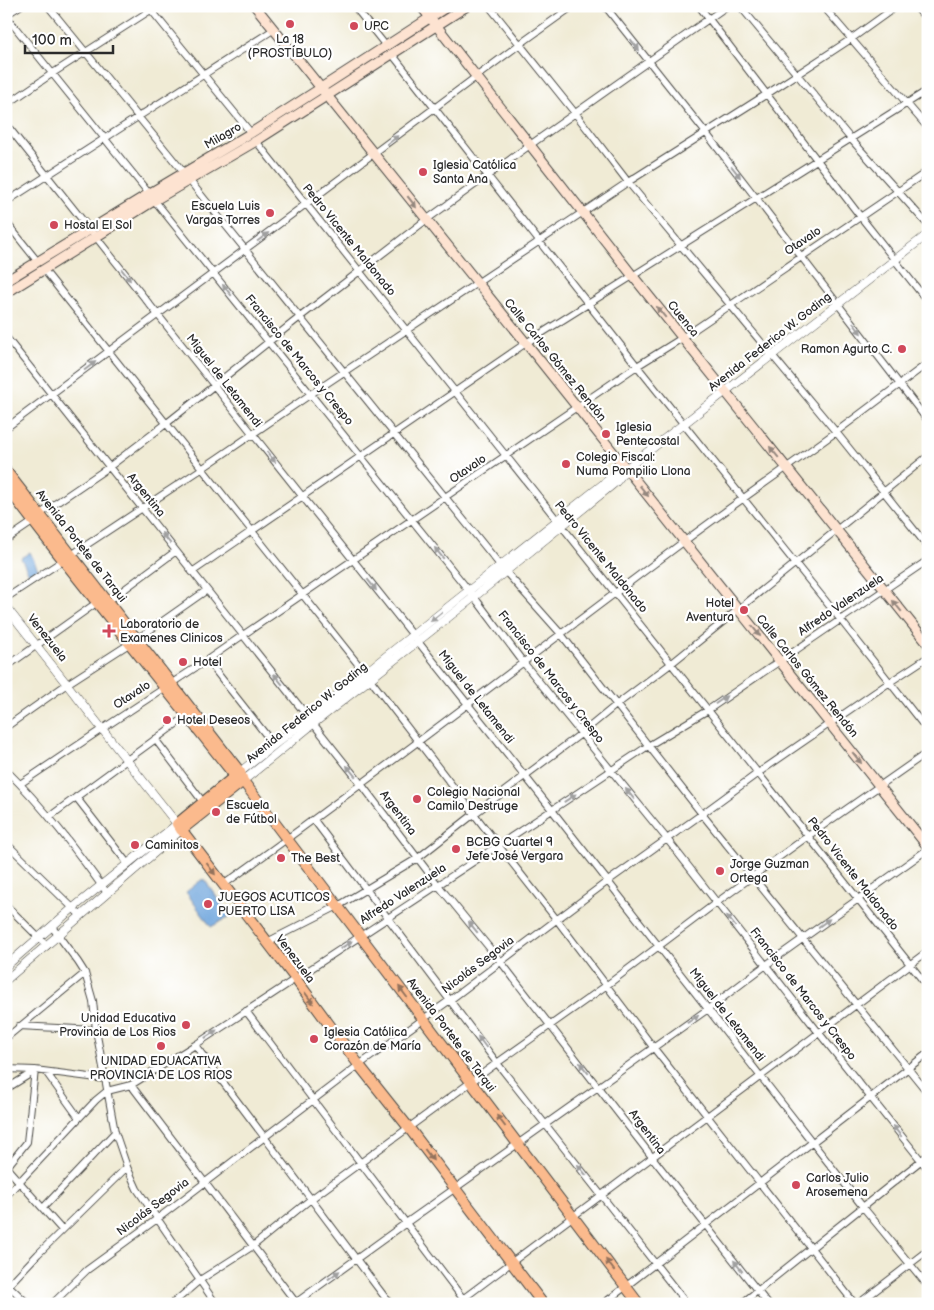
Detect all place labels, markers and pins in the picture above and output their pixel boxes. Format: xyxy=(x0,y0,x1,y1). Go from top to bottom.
marker: La 18 (PROSTÍBULO) xyxy=(284,18,296,30)
place label: UPC xyxy=(364,19,389,34)
marker: UPC xyxy=(348,20,360,32)
place label: La 18 (PROSTÍBULO) xyxy=(248,32,332,61)
place label: Iglesia Católica Santa Ana xyxy=(433,158,516,187)
marker: Iglesia Católica Santa Ana xyxy=(417,166,429,178)
place label: Escuela Luis Vargas Torres xyxy=(186,199,260,228)
marker: Escuela Luis Vargas Torres xyxy=(264,207,276,219)
place label: Hostal El Sol xyxy=(64,218,132,233)
marker: Hostal El Sol xyxy=(48,219,60,231)
place label: Ramon Agurto C. xyxy=(801,342,892,357)
marker: Ramon Agurto C. xyxy=(896,343,908,355)
place label: Iglesia Pentecostal xyxy=(616,420,679,449)
marker: Iglesia Pentecostal xyxy=(600,428,612,440)
place label: Colegio Fiscal: Numa Pompilio Llona xyxy=(576,450,691,479)
marker: Colegio Fiscal: Numa Pompilio Llona xyxy=(560,458,572,470)
place label: Hotel Aventura xyxy=(686,596,734,625)
marker: Hotel Aventura xyxy=(738,604,750,616)
place label: Laboratorio de Examenes Clinicos xyxy=(120,617,223,646)
marker: Laboratorio de Examenes Clinicos xyxy=(102,624,116,638)
place label: Hotel xyxy=(193,655,222,670)
marker: Hotel xyxy=(177,656,189,668)
place label: Hotel Deseos xyxy=(177,713,250,728)
marker: Hotel Deseos xyxy=(161,714,173,726)
place label: Colegio Nacional Camilo Destruge xyxy=(427,785,520,814)
marker: Colegio Nacional Camilo Destruge xyxy=(411,793,423,805)
place label: Escuela de Fútbol xyxy=(226,798,277,827)
marker: Escuela de Fútbol xyxy=(210,806,222,818)
place label: BCBG Cuartel 9 Jefe José Vergara xyxy=(466,835,564,864)
place label: Caminitos xyxy=(145,838,199,853)
marker: Caminitos xyxy=(129,839,141,851)
marker: BCBG Cuartel 9 Jefe José Vergara xyxy=(450,843,462,855)
place label: The Best xyxy=(291,851,340,866)
marker: The Best xyxy=(275,852,287,864)
place label: Jorge Guzman Ortega xyxy=(730,857,809,886)
marker: Jorge Guzman Ortega xyxy=(714,865,726,877)
place label: JUEGOS ACUTICOS PUERTO LISA xyxy=(218,890,330,919)
marker: JUEGOS ACUTICOS PUERTO LISA xyxy=(202,898,214,910)
place label: Unidad Educativa Provincia de Los Rios xyxy=(59,1011,176,1040)
marker: Unidad Educativa Provincia de Los Rios xyxy=(180,1019,192,1031)
place label: Iglesia Católica Corazón de María xyxy=(324,1025,421,1054)
marker: Iglesia Católica Corazón de María xyxy=(308,1033,320,1045)
marker: UNIDAD EDUACATIVA PROVINCIA DE LOS RIOS xyxy=(155,1040,167,1052)
place label: UNIDAD EDUACATIVA PROVINCIA DE LOS RIOS xyxy=(90,1054,232,1083)
place label: Carlos Julio Arosemena xyxy=(806,1171,869,1200)
marker: Carlos Julio Arosemena xyxy=(790,1179,802,1191)

